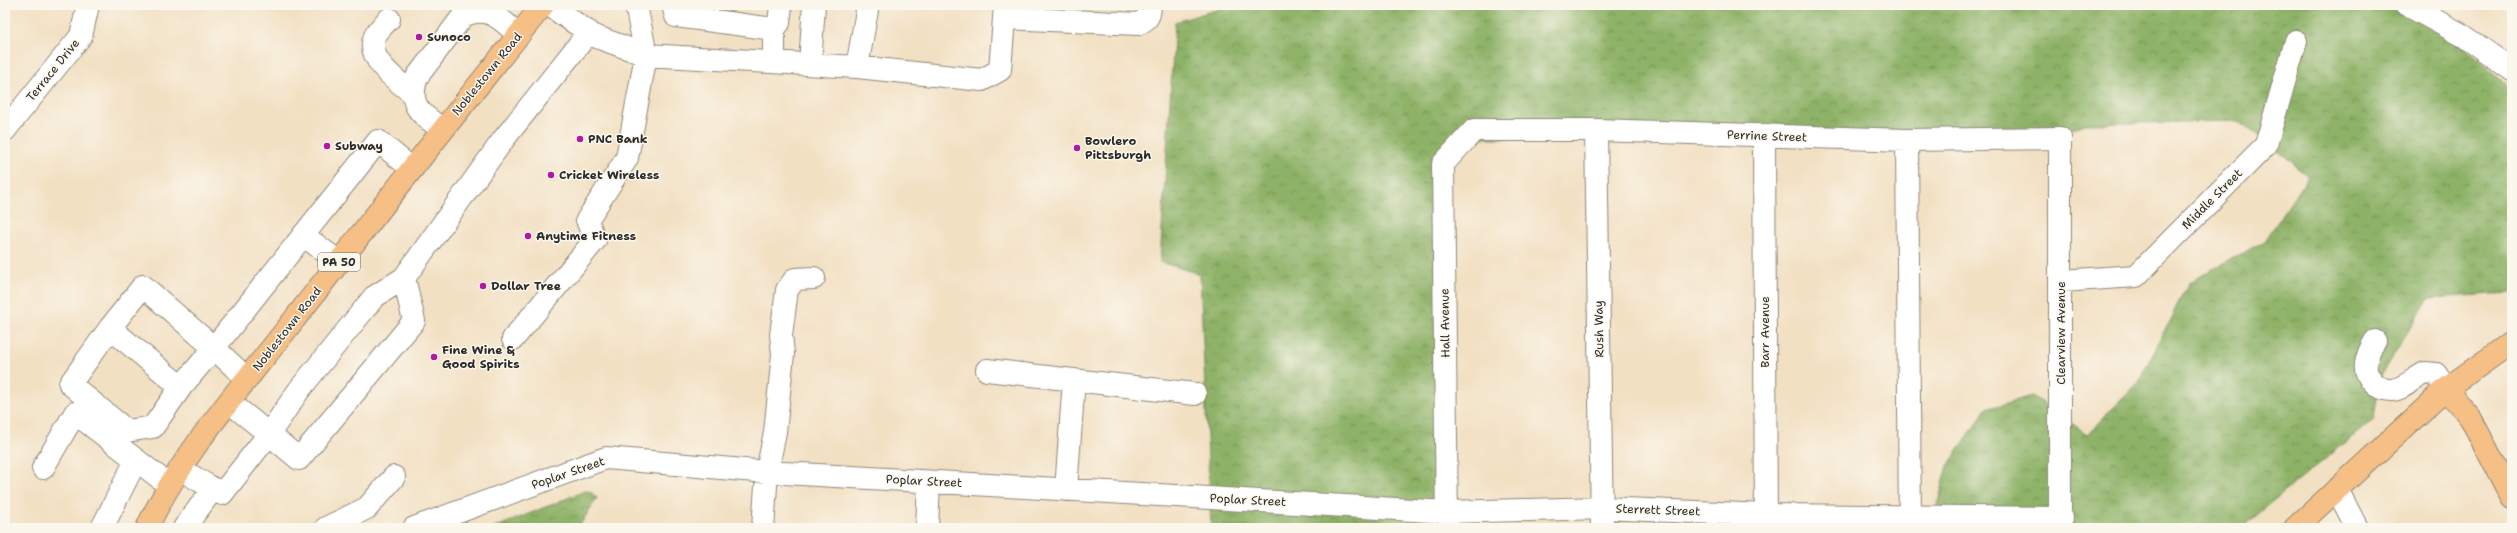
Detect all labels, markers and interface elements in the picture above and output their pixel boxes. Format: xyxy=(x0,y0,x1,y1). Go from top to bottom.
place label: Sunoco xyxy=(427,29,471,45)
street label: Noblestown Road xyxy=(448,29,526,119)
marker: Sunoco xyxy=(414,32,424,42)
street label: Terrace Drive xyxy=(23,35,83,105)
street label: Perrine Street xyxy=(1727,127,1807,145)
place label: PNC Bank xyxy=(588,131,648,147)
place label: Bowlero Pittsburgh xyxy=(1085,133,1151,163)
marker: PNC Bank xyxy=(575,134,585,144)
place label: Subway xyxy=(335,138,383,154)
marker: Subway xyxy=(322,141,332,151)
marker: Bowlero Pittsburgh xyxy=(1072,143,1082,153)
street label: Middle Street xyxy=(2178,165,2246,233)
place label: Cricket Wireless xyxy=(559,167,659,183)
marker: Cricket Wireless xyxy=(546,170,556,180)
place label: Anytime Fitness xyxy=(536,228,636,244)
marker: Anytime Fitness xyxy=(523,231,533,241)
road number: PA 50 xyxy=(318,253,360,271)
place label: Dollar Tree xyxy=(491,278,561,294)
marker: Dollar Tree xyxy=(478,281,488,291)
street label: Clearview Avenue xyxy=(2053,281,2069,385)
street label: Noblestown Road xyxy=(249,283,325,375)
street label: Hall Avenue xyxy=(1436,288,1454,358)
street label: Barr Avenue xyxy=(1757,296,1773,368)
street label: Rush Way xyxy=(1590,300,1607,358)
place label: Fine Wine & Good Spirits xyxy=(442,342,520,372)
marker: Fine Wine & Good Spirits xyxy=(429,352,439,362)
street label: Poplar Street xyxy=(529,453,607,493)
street label: Poplar Street xyxy=(885,471,963,491)
street label: Poplar Street xyxy=(1209,490,1287,510)
street label: Sterrett Street xyxy=(1615,501,1701,519)

